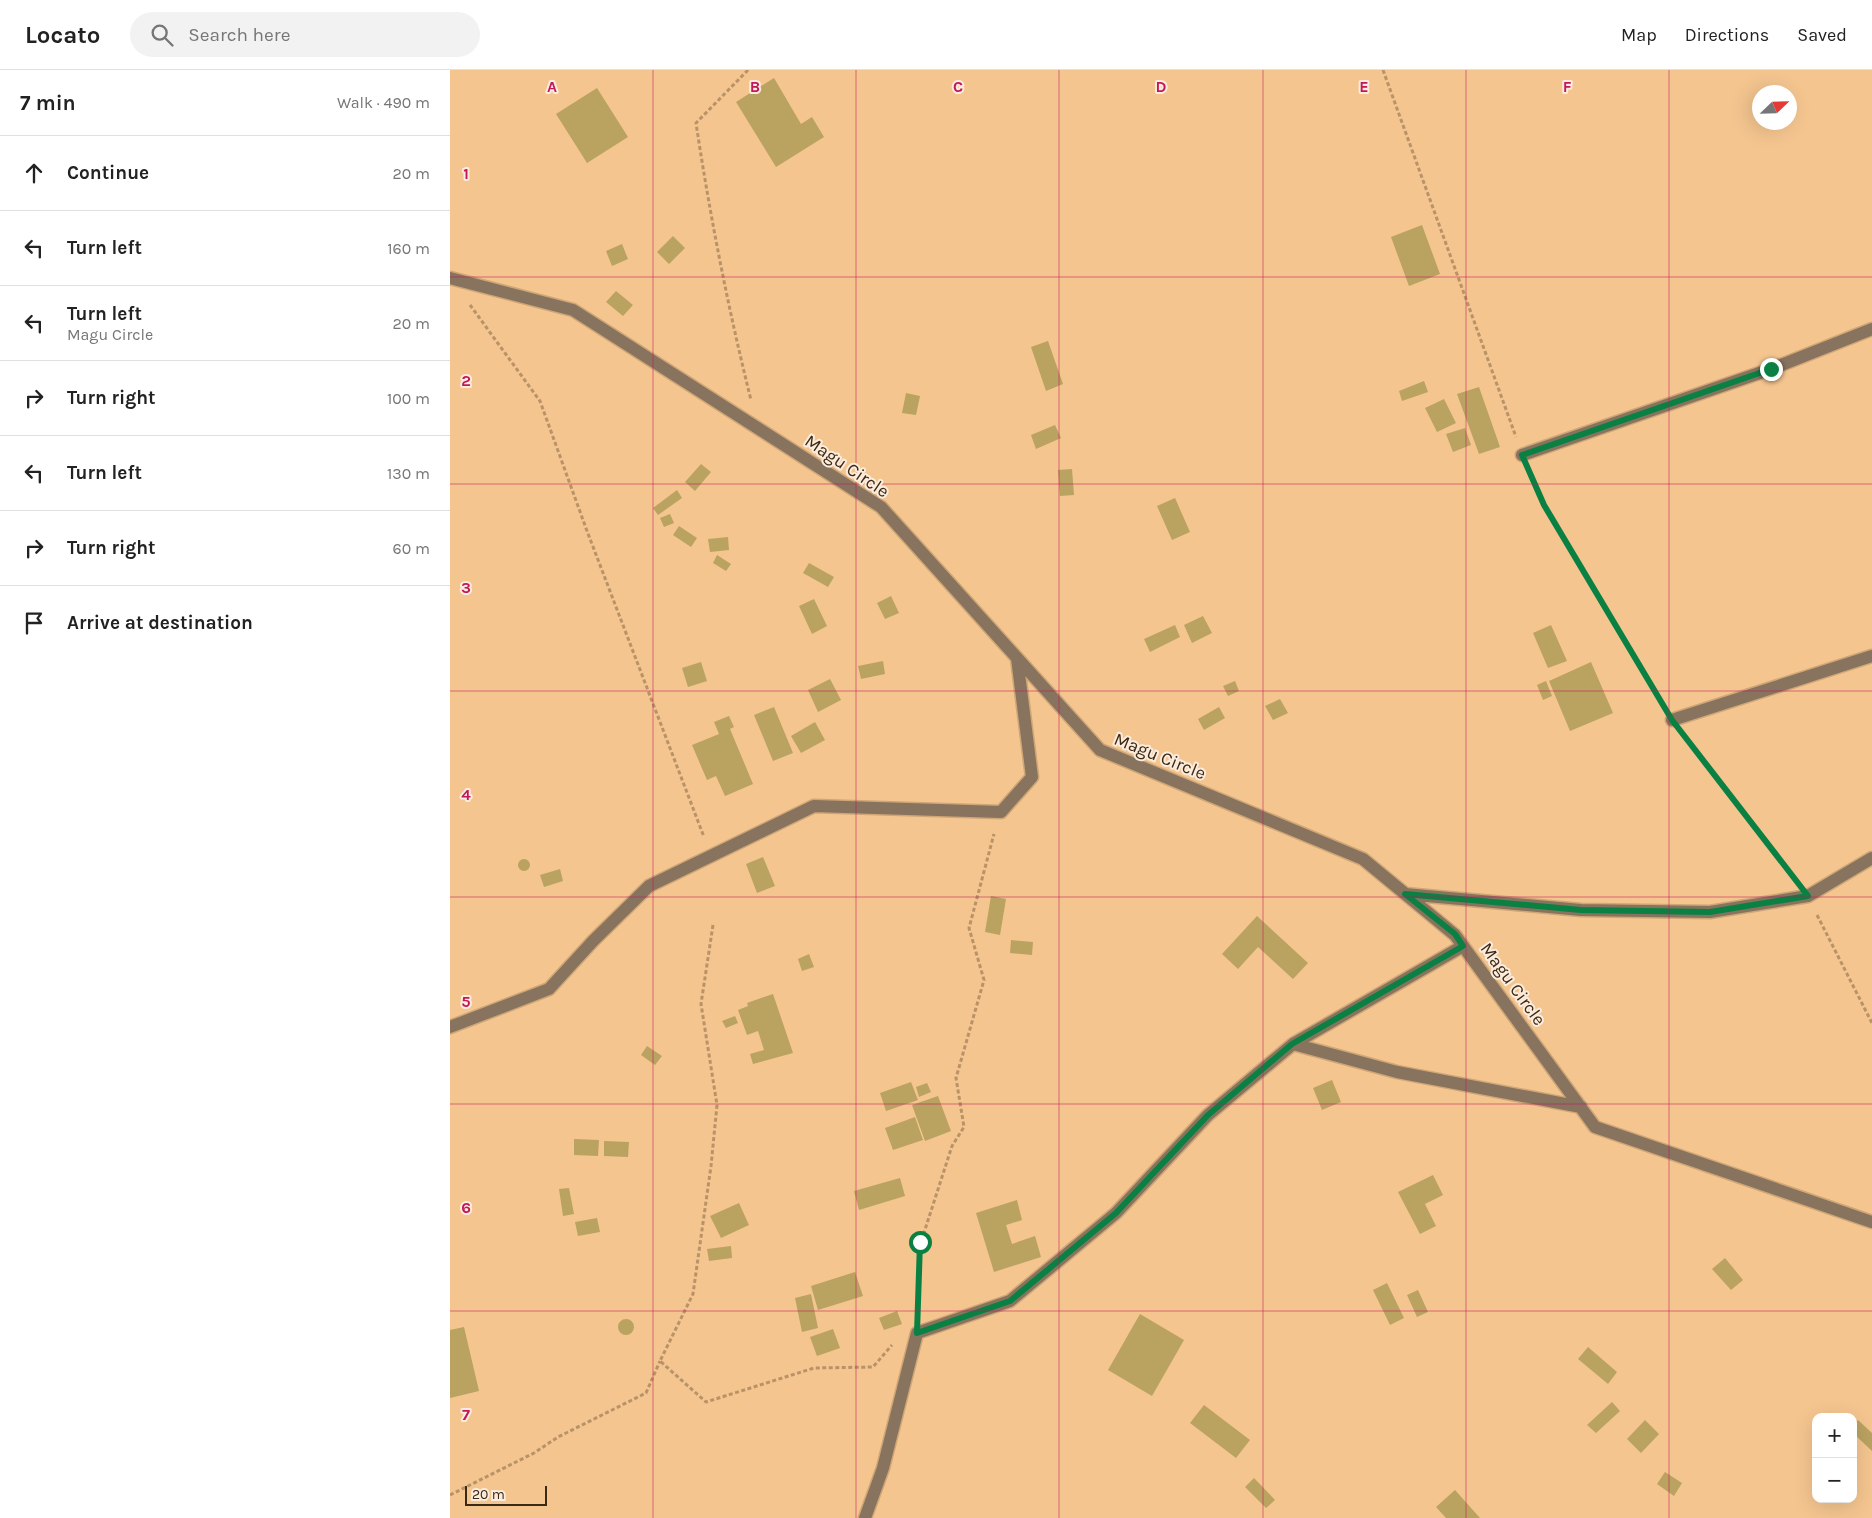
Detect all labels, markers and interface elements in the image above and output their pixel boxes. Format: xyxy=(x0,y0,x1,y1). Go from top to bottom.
search box xyxy=(130,12,480,57)
text: Locato xyxy=(25,21,100,49)
icon: search xyxy=(148,21,176,49)
text: Search here xyxy=(188,24,290,46)
text: Map xyxy=(1621,24,1657,46)
text: Directions xyxy=(1685,24,1769,46)
text: Saved xyxy=(1797,24,1847,46)
text: A xyxy=(547,77,557,96)
text: B xyxy=(750,77,760,96)
text: C xyxy=(953,77,963,96)
text: D xyxy=(1156,77,1167,96)
text: E xyxy=(1359,77,1369,96)
text: F xyxy=(1563,77,1572,96)
north arrow xyxy=(1752,85,1797,130)
text: 7 min xyxy=(20,91,76,115)
text: Walk · 490 m xyxy=(337,93,430,112)
icon: ahead xyxy=(20,159,48,187)
text: Continue xyxy=(67,162,149,184)
text: 20 m xyxy=(392,164,430,183)
text: 1 xyxy=(463,164,469,183)
icon: left xyxy=(20,234,48,262)
text: Turn left xyxy=(67,237,142,259)
text: 160 m xyxy=(387,239,430,258)
text: Turn left xyxy=(67,303,142,325)
icon: left xyxy=(20,309,48,337)
text: 20 m xyxy=(392,314,430,333)
text: Magu Circle xyxy=(67,325,153,344)
route end xyxy=(1760,358,1783,381)
text: 2 xyxy=(461,371,471,390)
icon: right xyxy=(20,384,48,412)
text: Turn right xyxy=(67,387,156,409)
text: 100 m xyxy=(387,389,430,408)
street label: Magu Circle xyxy=(801,430,893,502)
icon: left xyxy=(20,459,48,487)
text: Turn left xyxy=(67,462,142,484)
text: 130 m xyxy=(387,464,430,483)
icon: right xyxy=(20,534,48,562)
text: Turn right xyxy=(67,537,156,559)
text: 60 m xyxy=(393,539,430,558)
text: 3 xyxy=(461,578,471,597)
icon: arrive xyxy=(20,609,48,637)
text: Arrive at destination xyxy=(67,612,253,634)
street label: Magu Circle xyxy=(1111,728,1209,784)
text: 4 xyxy=(461,785,471,804)
street label: Magu Circle xyxy=(1476,938,1550,1030)
text: 5 xyxy=(461,992,471,1011)
text: 6 xyxy=(461,1198,471,1217)
route start xyxy=(909,1231,932,1254)
text: 7 xyxy=(462,1405,470,1424)
map controls xyxy=(1812,1413,1857,1503)
button: + xyxy=(1812,1413,1857,1458)
button: − xyxy=(1812,1458,1857,1503)
scale bar xyxy=(465,1483,548,1506)
text: 20 m xyxy=(472,1486,505,1503)

